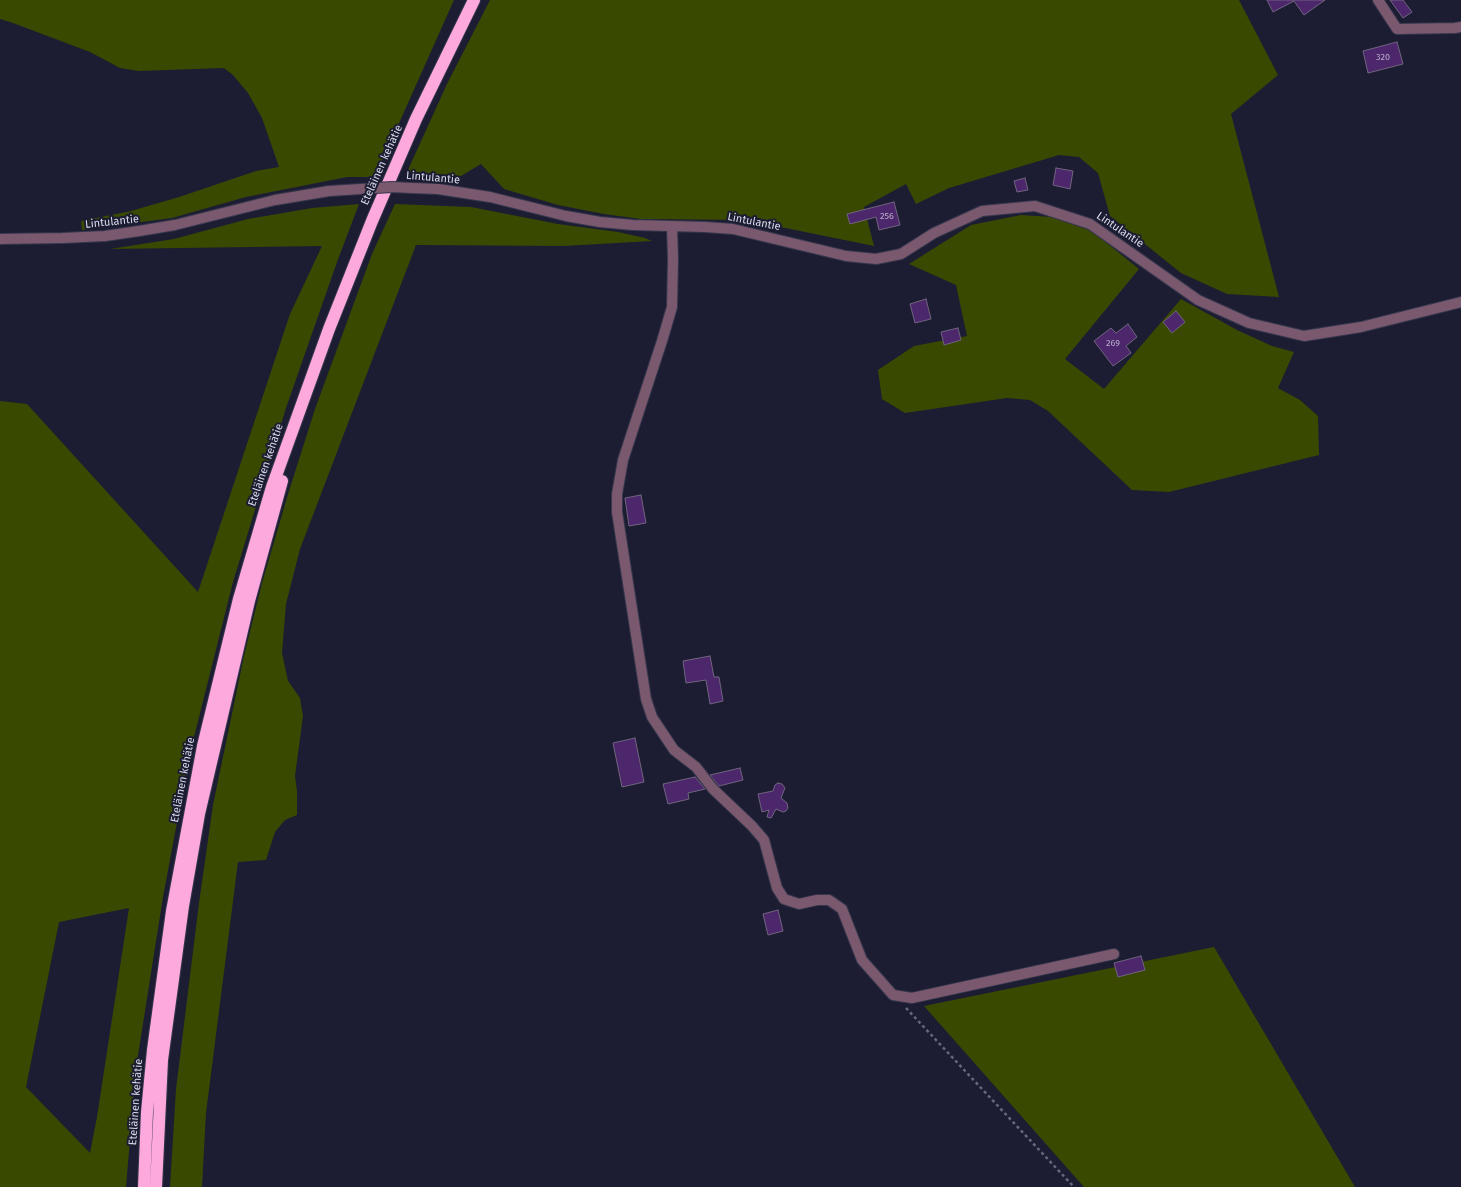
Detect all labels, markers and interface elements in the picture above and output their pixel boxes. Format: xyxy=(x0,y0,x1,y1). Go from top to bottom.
house number: 320 xyxy=(1376,52,1390,62)
street label: Eteläinen kehätie xyxy=(358,123,406,207)
street label: Lintulantie xyxy=(405,169,461,187)
street label: Lintulantie xyxy=(1094,209,1146,251)
street label: Lintulantie xyxy=(726,210,782,234)
house number: 256 xyxy=(880,211,894,221)
street label: Lintulantie xyxy=(84,213,140,231)
house number: 269 xyxy=(1106,338,1120,348)
street label: Eteläinen kehätie xyxy=(246,422,286,508)
street label: Eteläinen kehätie xyxy=(168,736,198,824)
street label: Eteläinen kehätie xyxy=(126,1058,146,1146)

